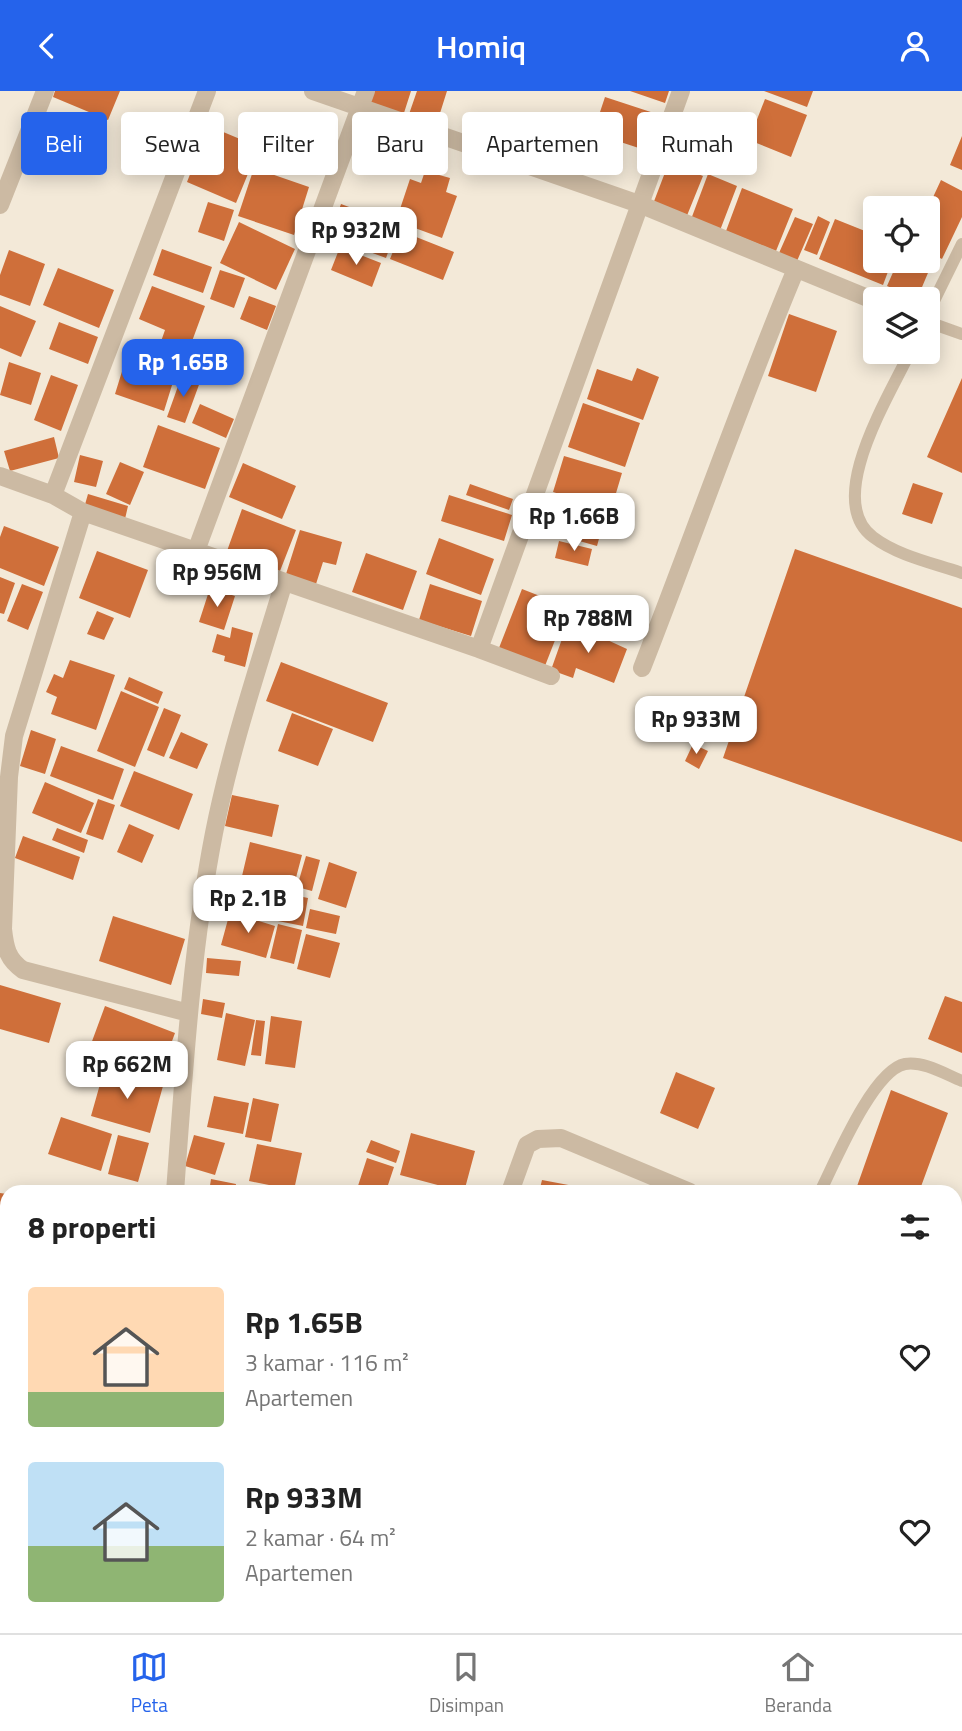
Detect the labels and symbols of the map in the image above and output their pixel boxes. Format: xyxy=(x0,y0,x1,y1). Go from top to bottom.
pin: Rp 932M xyxy=(291,207,421,267)
pin: Rp 1.65B xyxy=(111,339,255,399)
pin: Rp 1.66B xyxy=(502,493,646,553)
pin: Rp 956M xyxy=(152,549,282,609)
pin: Rp 788M xyxy=(523,595,653,655)
pin: Rp 933M xyxy=(631,697,761,756)
pin: Rp 2.1B xyxy=(183,875,313,935)
pin: Rp 662M xyxy=(62,1041,192,1101)

